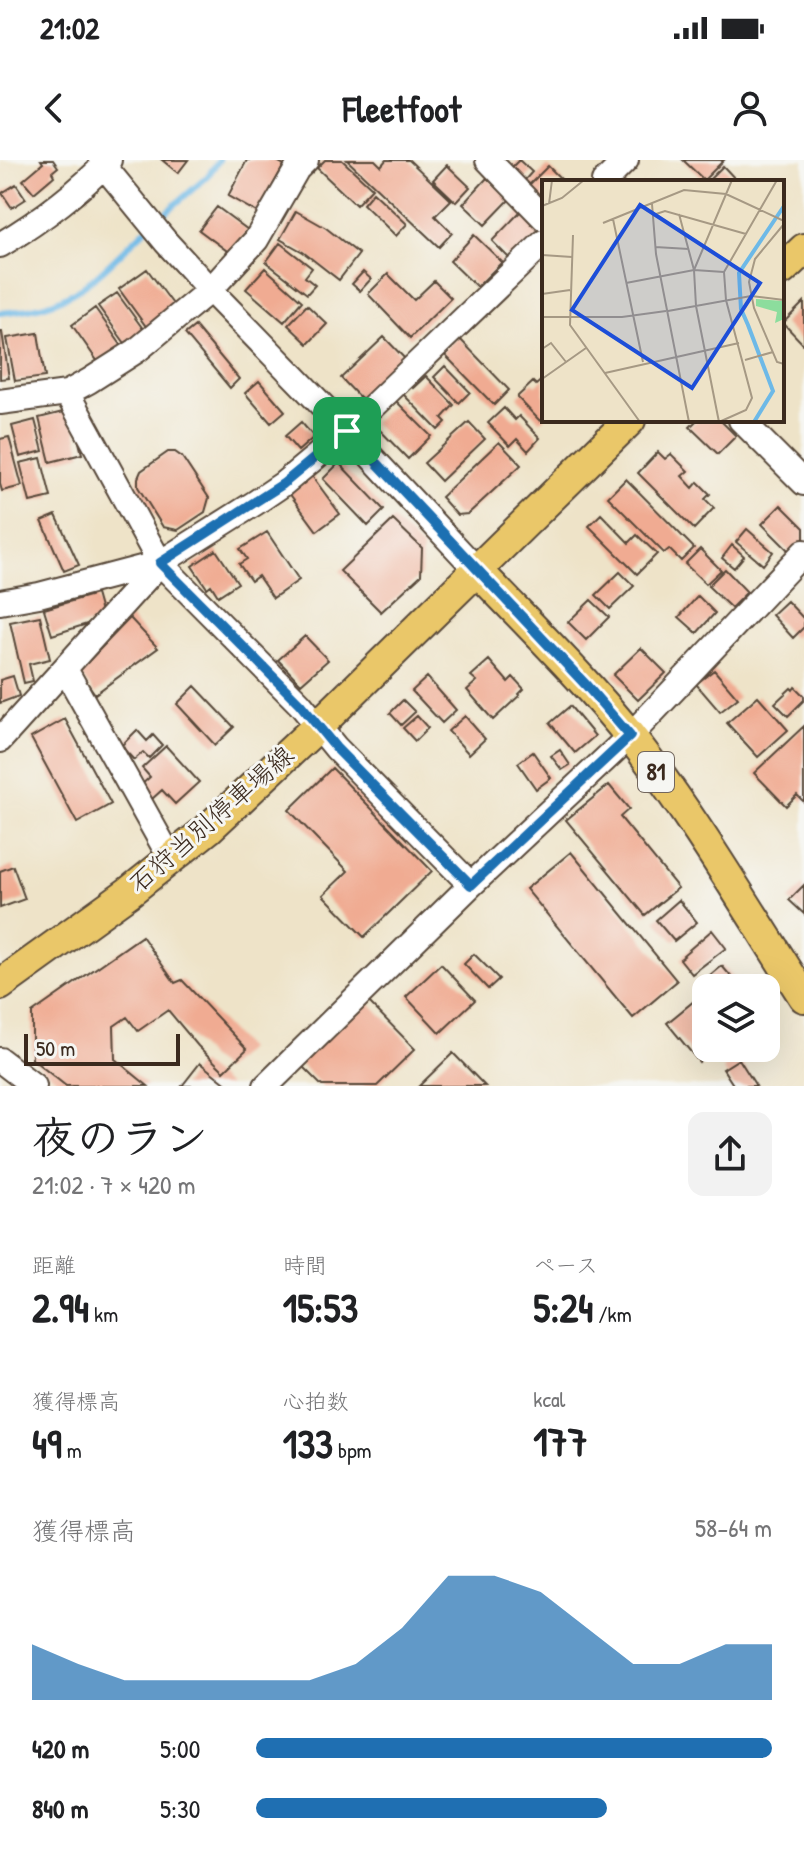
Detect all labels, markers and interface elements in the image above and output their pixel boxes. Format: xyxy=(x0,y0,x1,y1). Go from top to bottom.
text: 21:02 xyxy=(40,8,99,48)
text: Fleetfoot xyxy=(343,84,461,133)
icon: back xyxy=(32,86,76,130)
icon: person xyxy=(728,86,772,130)
inset map xyxy=(542,180,784,422)
pin xyxy=(313,397,381,465)
icon: arrive xyxy=(325,409,369,453)
street label: 石狩当別停車場線 xyxy=(121,737,301,900)
road number: 81 xyxy=(638,752,674,792)
map controls xyxy=(692,974,780,1062)
button: layers xyxy=(692,974,780,1062)
scale bar xyxy=(24,1030,180,1066)
text: 50 m xyxy=(36,1033,75,1063)
text: 夜のラン xyxy=(32,1107,208,1167)
button: share xyxy=(688,1112,772,1196)
text: 21:02 · 7 × 420 m xyxy=(32,1167,195,1202)
text: 距離 xyxy=(32,1250,76,1280)
text: 時間 xyxy=(283,1250,327,1280)
text: ペース xyxy=(533,1250,598,1280)
text: 2.94 xyxy=(32,1280,89,1334)
text: 15:53 xyxy=(283,1280,358,1334)
text: 5:24 xyxy=(533,1280,593,1334)
text: km xyxy=(89,1299,118,1329)
text: /km xyxy=(593,1299,632,1329)
text: kcal xyxy=(533,1384,565,1414)
text: 獲得標高 xyxy=(32,1386,120,1416)
text: 心拍数 xyxy=(283,1386,349,1416)
text: 177 xyxy=(533,1414,587,1468)
text: 49 xyxy=(32,1416,62,1470)
text: 133 xyxy=(283,1416,333,1470)
text: m xyxy=(62,1435,82,1465)
text: bpm xyxy=(333,1435,372,1465)
text: 58–64 m xyxy=(695,1510,772,1545)
text: 獲得標高 xyxy=(32,1513,136,1548)
text: 420 m xyxy=(32,1731,89,1766)
text: 5:00 xyxy=(160,1731,200,1766)
text: 840 m xyxy=(32,1791,88,1826)
text: 5:30 xyxy=(160,1791,200,1826)

